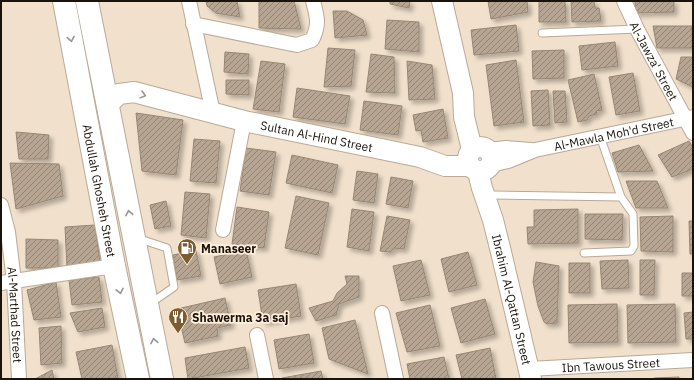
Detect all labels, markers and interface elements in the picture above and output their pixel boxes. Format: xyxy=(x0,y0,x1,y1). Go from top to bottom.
street label: Al-Jawza' Street xyxy=(627,19,681,103)
one-way arrow xyxy=(67,36,75,42)
one-way arrow xyxy=(139,90,146,98)
street label: Al-Mawla Moh'd Street xyxy=(552,114,675,153)
street label: Sultan Al-Hind Street xyxy=(259,117,374,155)
street label: Abdullah Ghosheh Street xyxy=(80,123,120,258)
one-way arrow xyxy=(125,210,134,216)
street label: Ibrahim Al-Qattan Street xyxy=(489,232,535,366)
fuel station icon: Manaseer xyxy=(176,237,198,265)
place label: Manaseer xyxy=(201,241,256,256)
street label: Al-Marthad Street xyxy=(5,266,26,363)
one-way arrow xyxy=(115,288,123,294)
restaurant icon: Shawerma 3a saj xyxy=(167,306,189,334)
place label: Shawerma 3a saj xyxy=(192,310,289,325)
one-way arrow xyxy=(150,338,159,344)
street label: Ibn Tawous Street xyxy=(561,354,660,375)

